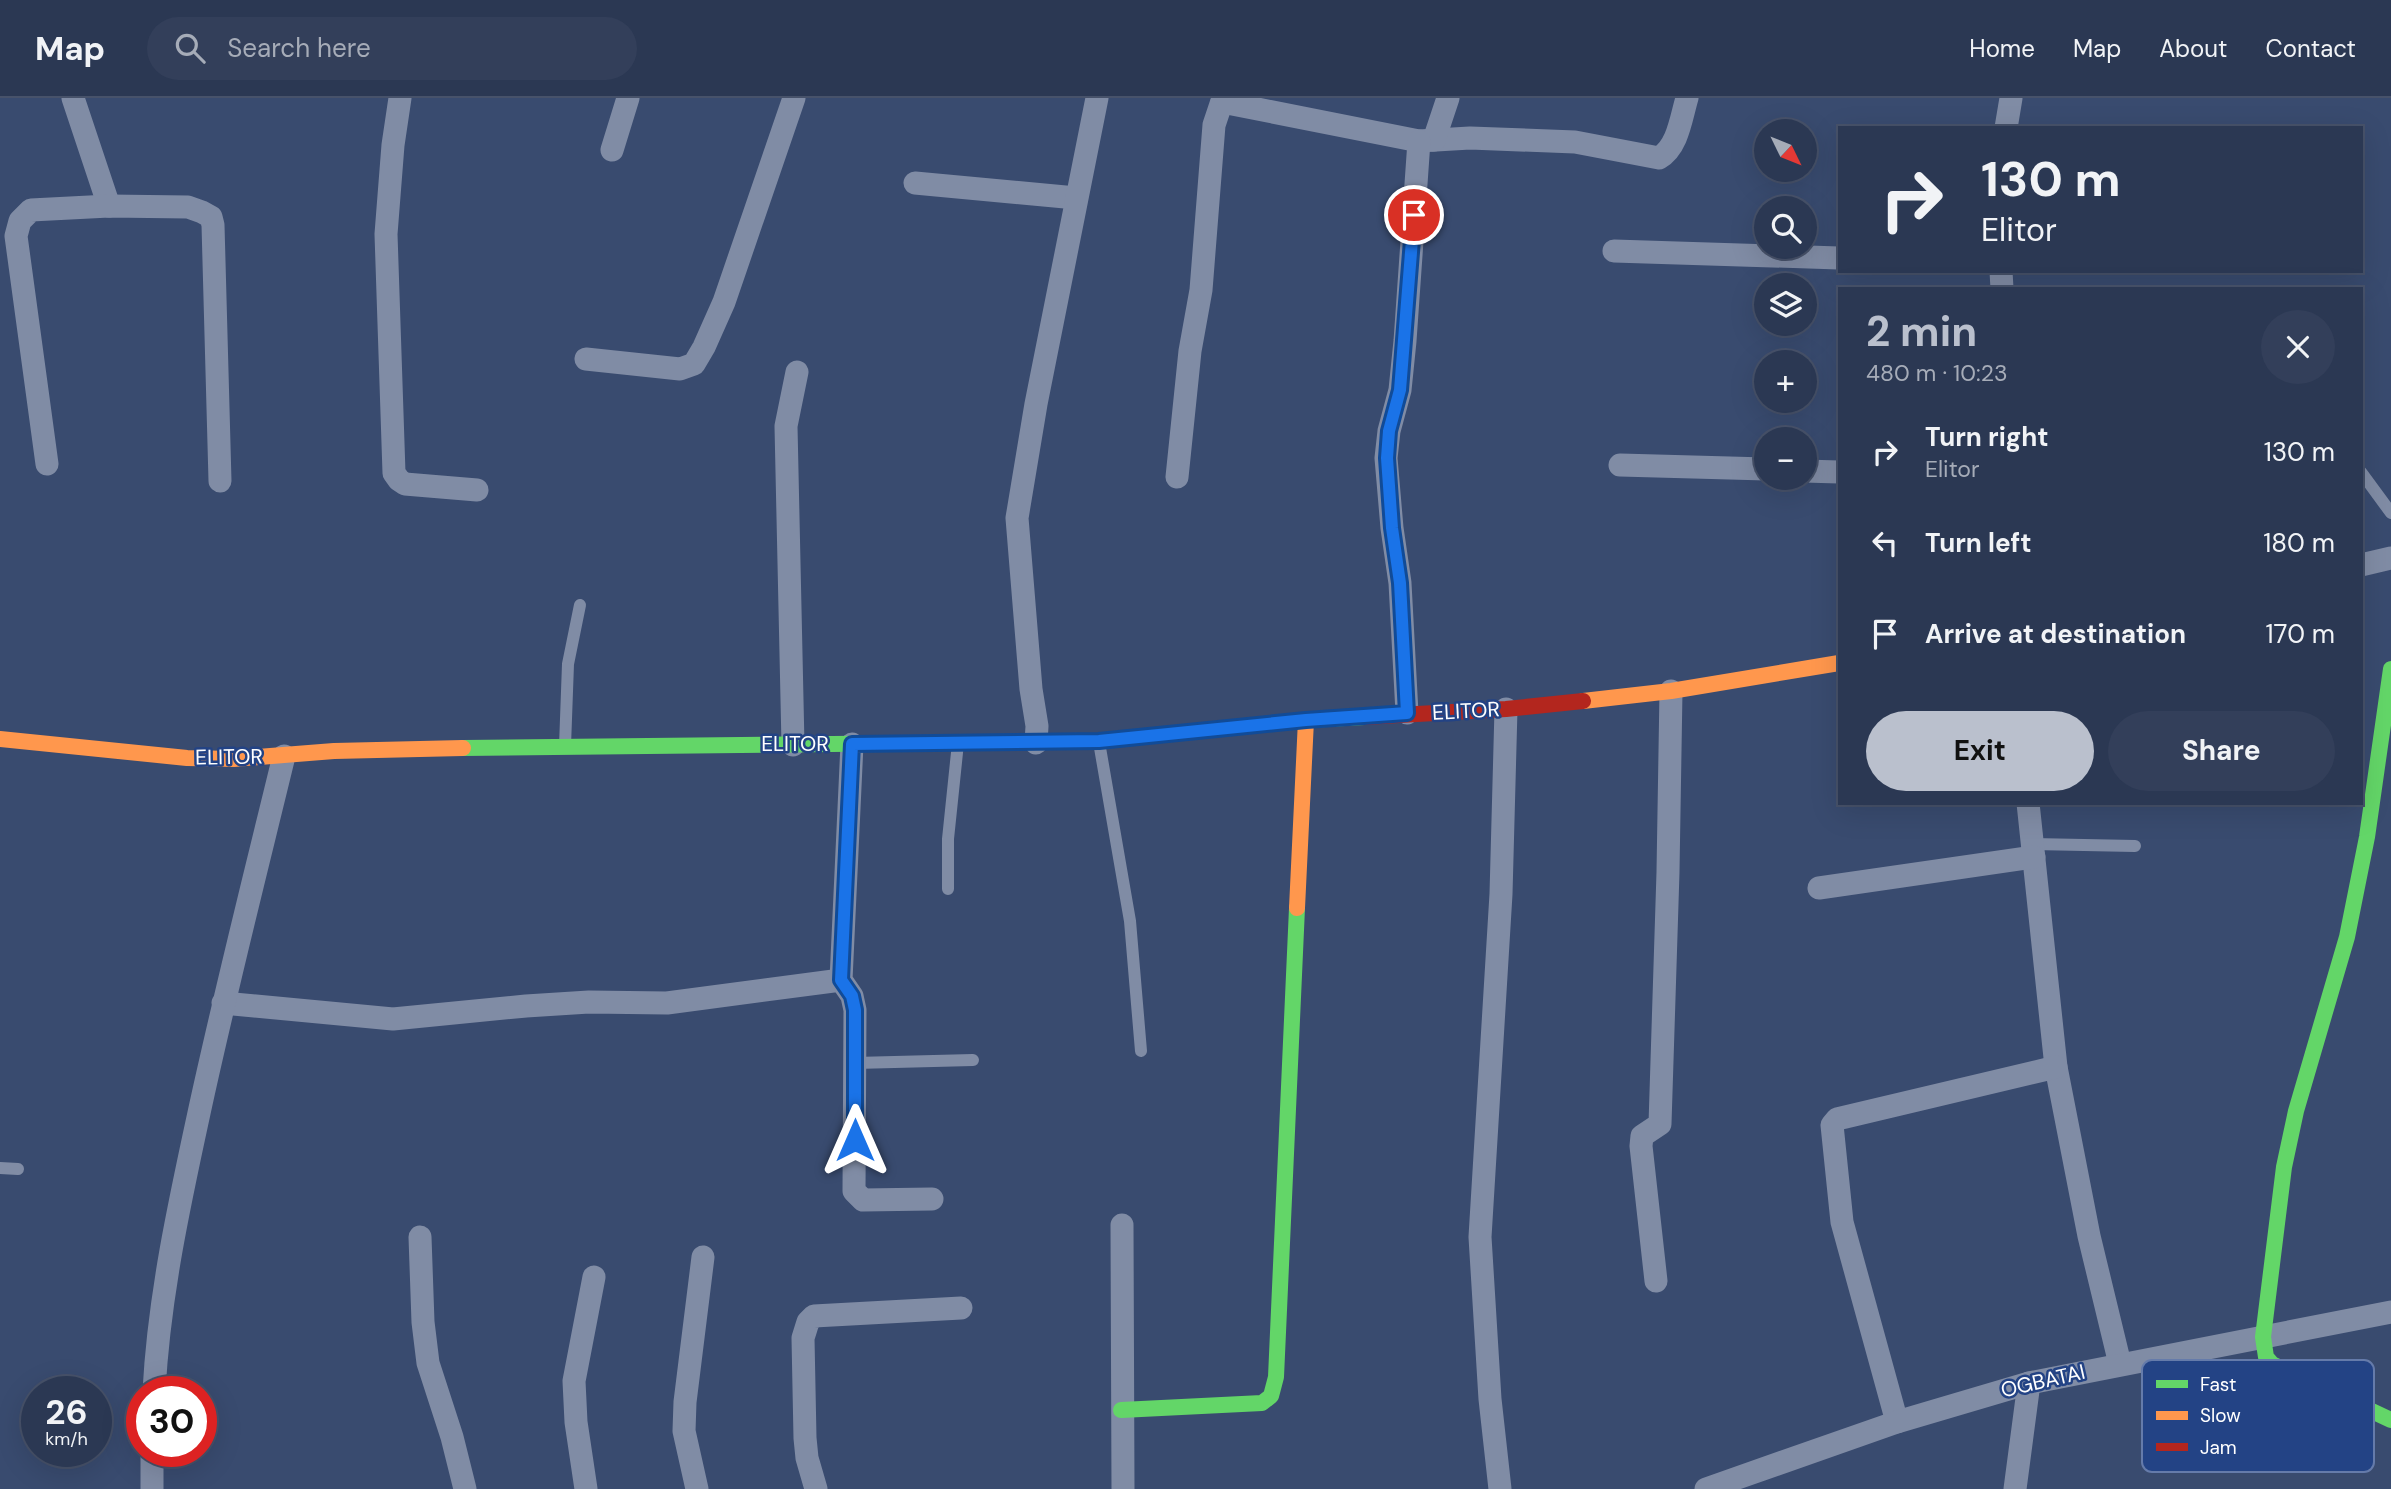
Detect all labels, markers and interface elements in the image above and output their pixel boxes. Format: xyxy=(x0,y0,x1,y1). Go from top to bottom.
search box xyxy=(147,17,637,80)
text: Map xyxy=(35,27,105,70)
icon: search xyxy=(171,29,209,67)
text: Search here xyxy=(227,31,371,65)
text: Home xyxy=(1969,33,2035,64)
text: Map xyxy=(2073,33,2121,64)
text: About xyxy=(2159,33,2228,64)
text: Contact xyxy=(2266,33,2356,64)
north arrow xyxy=(1754,119,1816,182)
map controls xyxy=(1754,119,1817,490)
text: 130 m xyxy=(1981,147,2121,211)
icon: right xyxy=(1866,154,1957,245)
pin xyxy=(1384,185,1444,245)
icon: arrive xyxy=(1395,196,1433,234)
button: search xyxy=(1754,196,1817,259)
text: Elitor xyxy=(1981,209,2057,251)
button: layers xyxy=(1754,273,1817,336)
text: 2 min xyxy=(1866,304,1977,359)
button: close xyxy=(2261,310,2335,384)
button: + xyxy=(1754,350,1817,413)
text: 480 m · 10:23 xyxy=(1866,358,2007,388)
text: Turn right xyxy=(1925,420,2049,454)
button: − xyxy=(1754,427,1817,490)
icon: right xyxy=(1866,433,1904,471)
text: 130 m xyxy=(2264,435,2335,469)
text: Elitor xyxy=(1925,454,1980,484)
icon: left xyxy=(1866,524,1904,562)
text: Turn left xyxy=(1925,526,2032,560)
text: 180 m xyxy=(2263,526,2335,560)
icon: arrive xyxy=(1866,615,1904,653)
text: Arrive at destination xyxy=(1925,617,2186,651)
text: 170 m xyxy=(2266,617,2335,651)
street label: ELITOR xyxy=(1432,695,1500,727)
button: Exit xyxy=(1866,711,2094,791)
button: Share xyxy=(2108,711,2335,791)
street label: ELITOR xyxy=(761,730,829,758)
street label: ELITOR xyxy=(195,742,263,772)
position arrow xyxy=(818,1103,892,1177)
street label: OGBATAI xyxy=(1998,1358,2088,1404)
legend xyxy=(2142,1360,2374,1472)
text: Fast xyxy=(2200,1372,2236,1397)
speed limit sign: 30 xyxy=(126,1376,217,1467)
text: 26 xyxy=(45,1389,88,1435)
text: Slow xyxy=(2200,1403,2241,1428)
text: km/h xyxy=(45,1427,88,1451)
text: Jam xyxy=(2200,1435,2237,1460)

